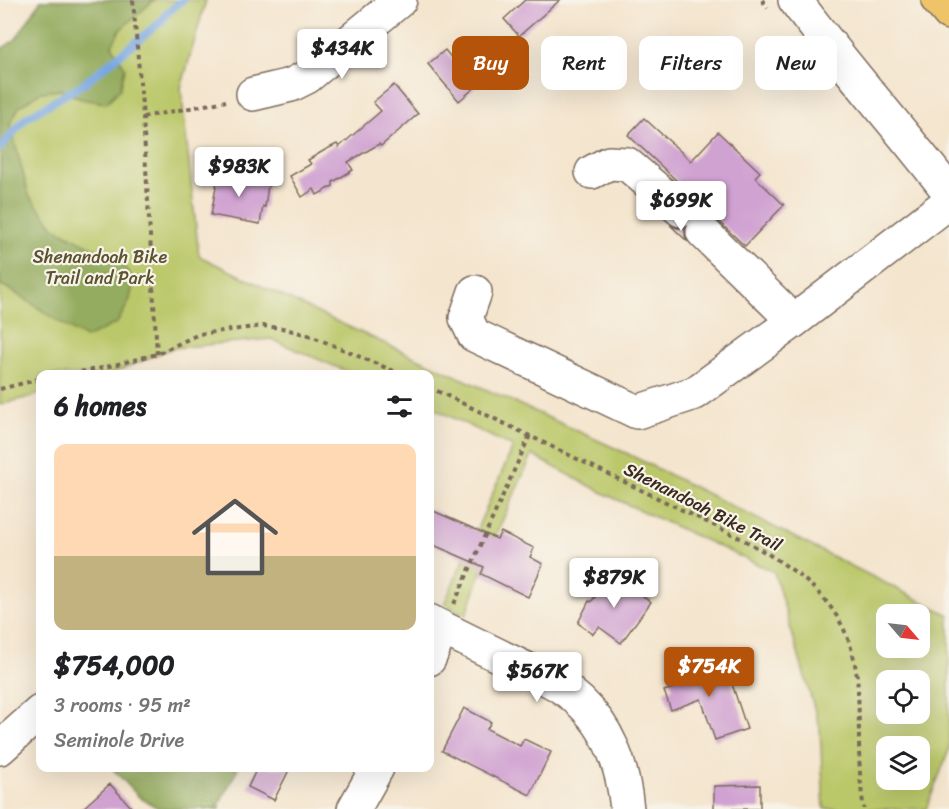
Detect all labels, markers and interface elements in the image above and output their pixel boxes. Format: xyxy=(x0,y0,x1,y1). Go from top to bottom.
pin: $434K xyxy=(300,29,384,80)
text: $434K xyxy=(311,31,373,66)
chip: Buy xyxy=(452,36,529,90)
chip: Rent xyxy=(541,36,627,90)
chip: Filters xyxy=(639,36,743,90)
chip: New xyxy=(755,36,837,90)
pin: $983K xyxy=(197,147,281,198)
text: $983K xyxy=(209,149,269,184)
pin: $699K xyxy=(639,181,723,232)
text: $699K xyxy=(650,183,712,218)
park label: Shenandoah Bike Trail and Park xyxy=(33,241,168,294)
text: 6 homes xyxy=(54,383,146,429)
icon: filters xyxy=(383,390,416,423)
street label: Shenandoah Bike Trail xyxy=(618,453,788,561)
icon: home xyxy=(181,483,289,591)
pin: $879K xyxy=(572,558,656,609)
text: $879K xyxy=(583,560,645,595)
north arrow xyxy=(876,604,930,658)
map controls xyxy=(876,604,930,790)
text: $754,000 xyxy=(54,642,175,688)
pin: $754K xyxy=(667,647,751,698)
text: $754K xyxy=(678,649,740,684)
pin: $567K xyxy=(495,652,579,703)
text: $567K xyxy=(507,654,567,689)
button: locate xyxy=(876,670,930,724)
text: 3 rooms · 95 m² xyxy=(54,688,191,723)
text: Seminole Drive xyxy=(54,723,184,758)
button: layers xyxy=(876,736,930,790)

